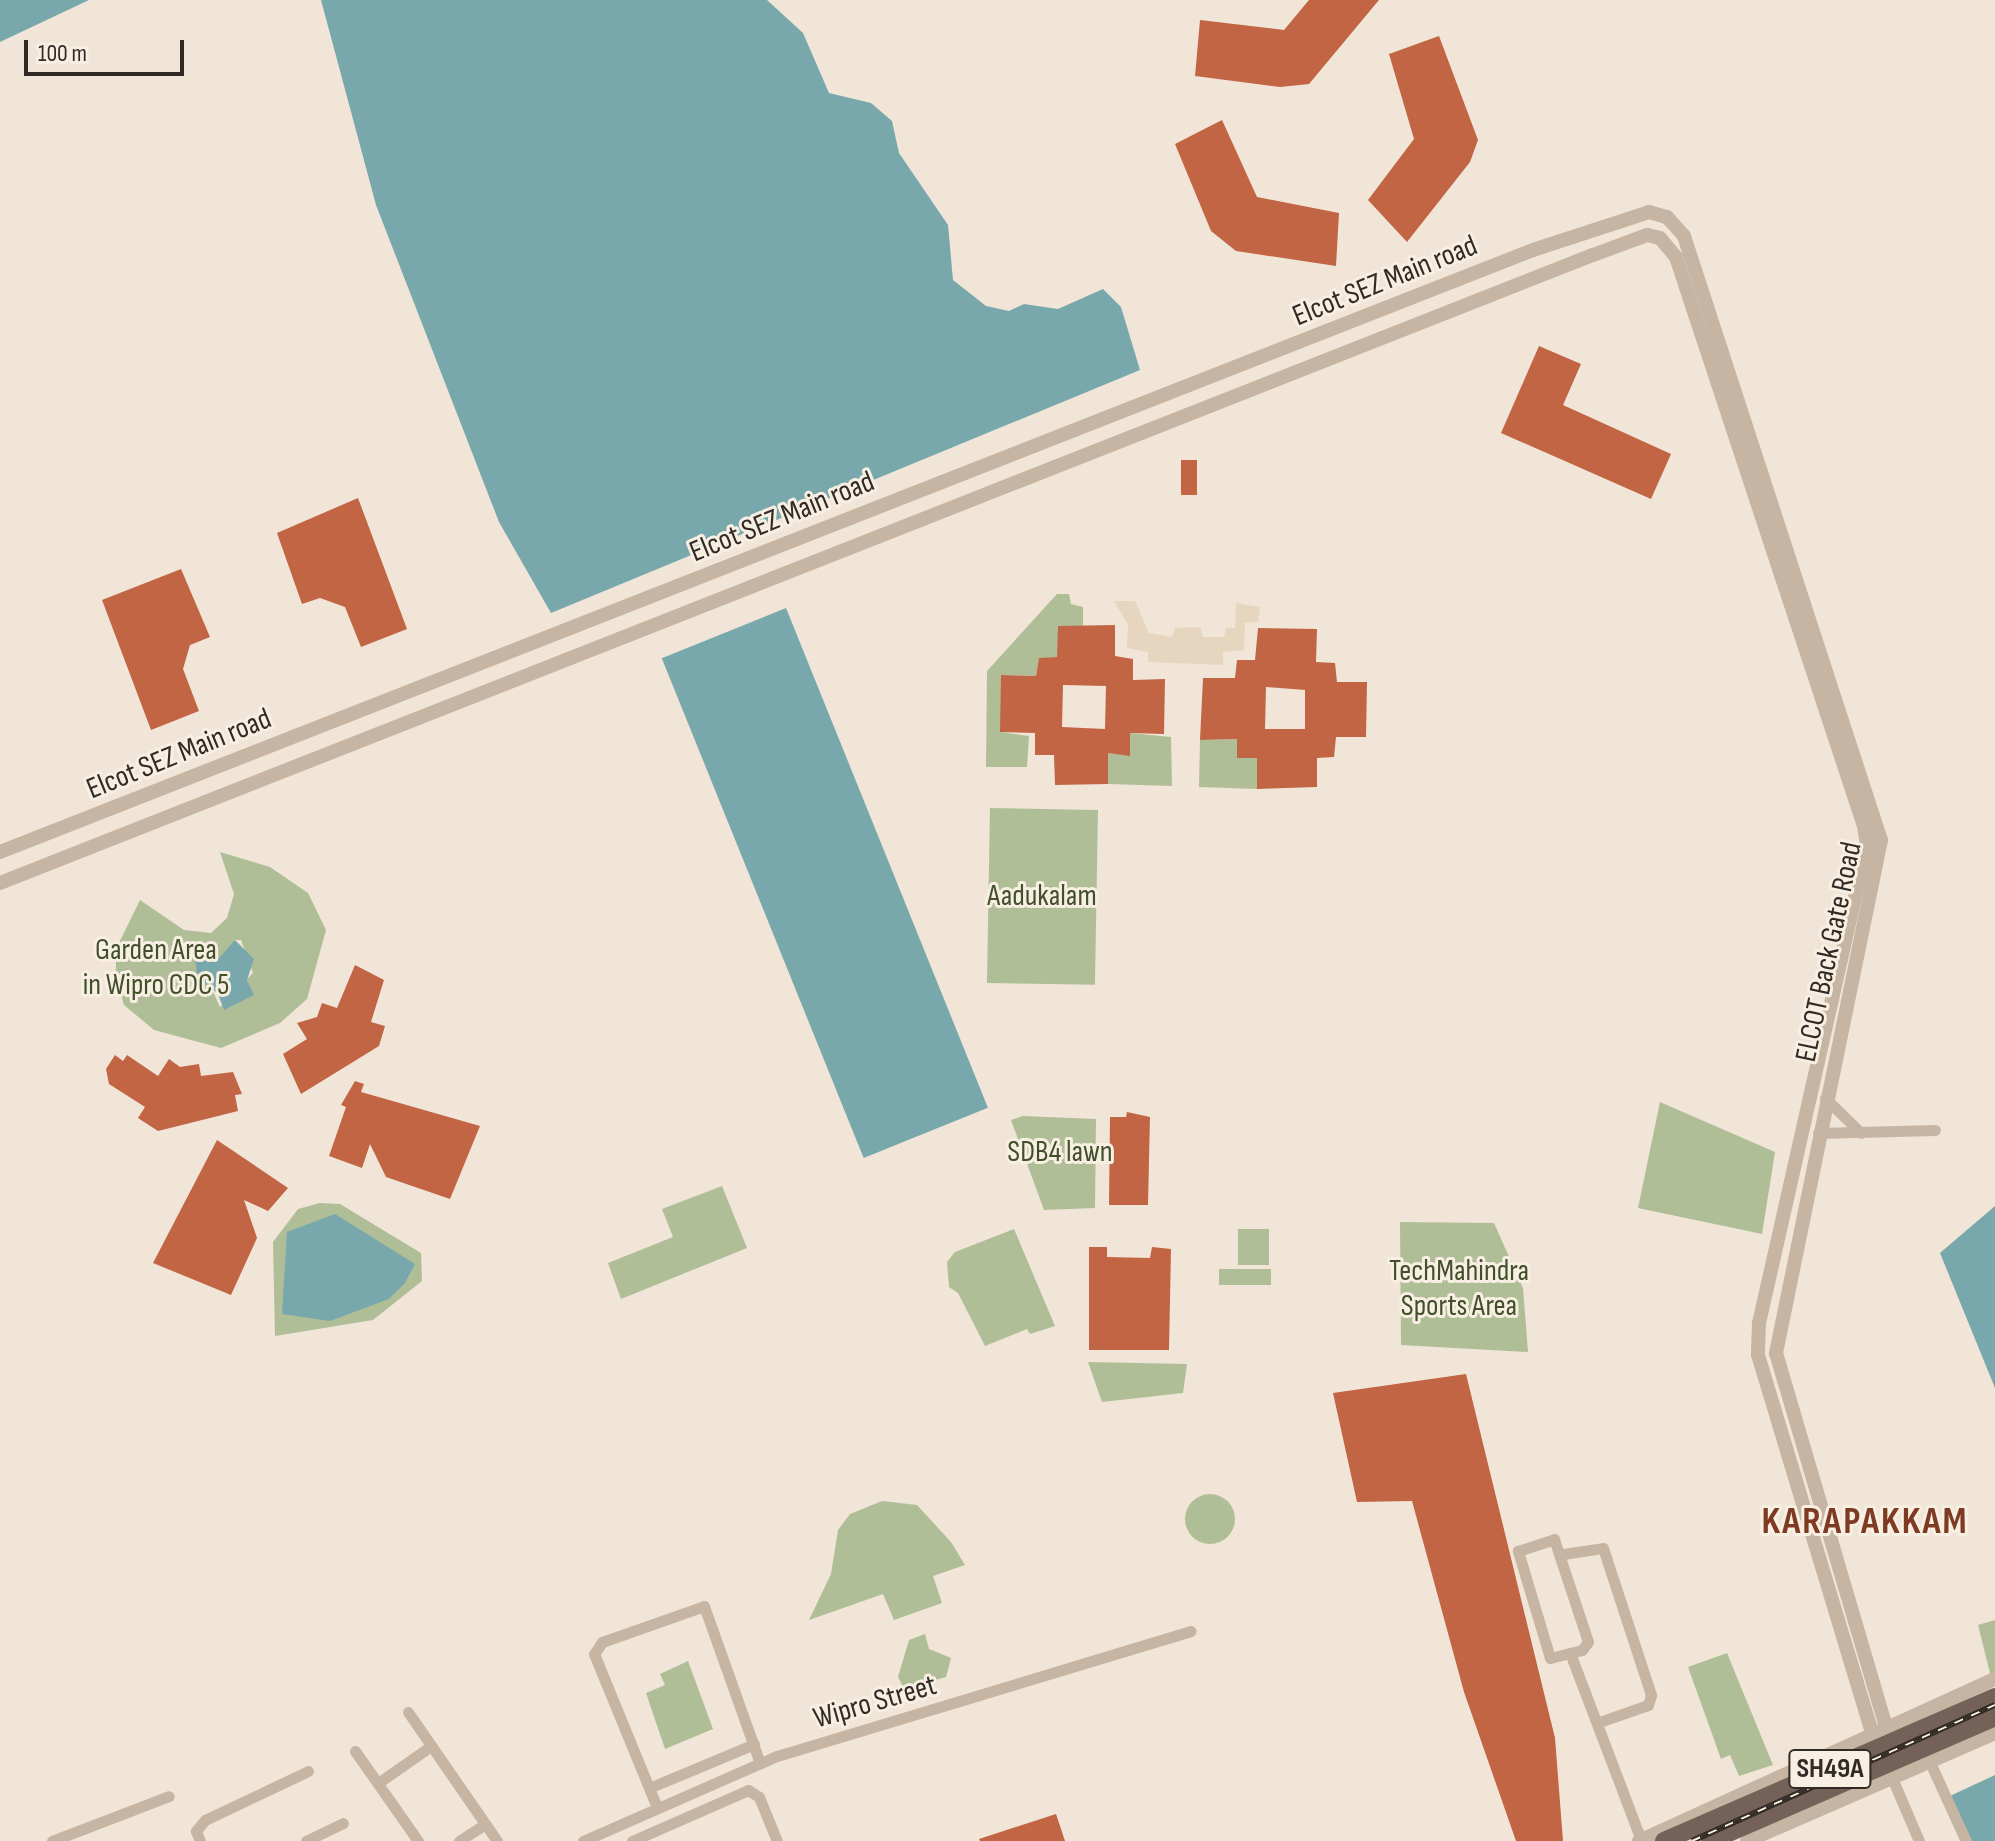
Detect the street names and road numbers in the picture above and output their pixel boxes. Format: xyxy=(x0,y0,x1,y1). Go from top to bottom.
street label: Elcot SEZ Main road xyxy=(1287,228,1483,334)
street label: Elcot SEZ Main road xyxy=(684,464,880,570)
street label: Elcot SEZ Main road xyxy=(81,701,277,807)
street label: ELCOT Back Gate Road xyxy=(1788,839,1870,1065)
street label: Wipro Street xyxy=(809,1667,941,1737)
road number: SH49A xyxy=(1788,1745,1872,1793)

